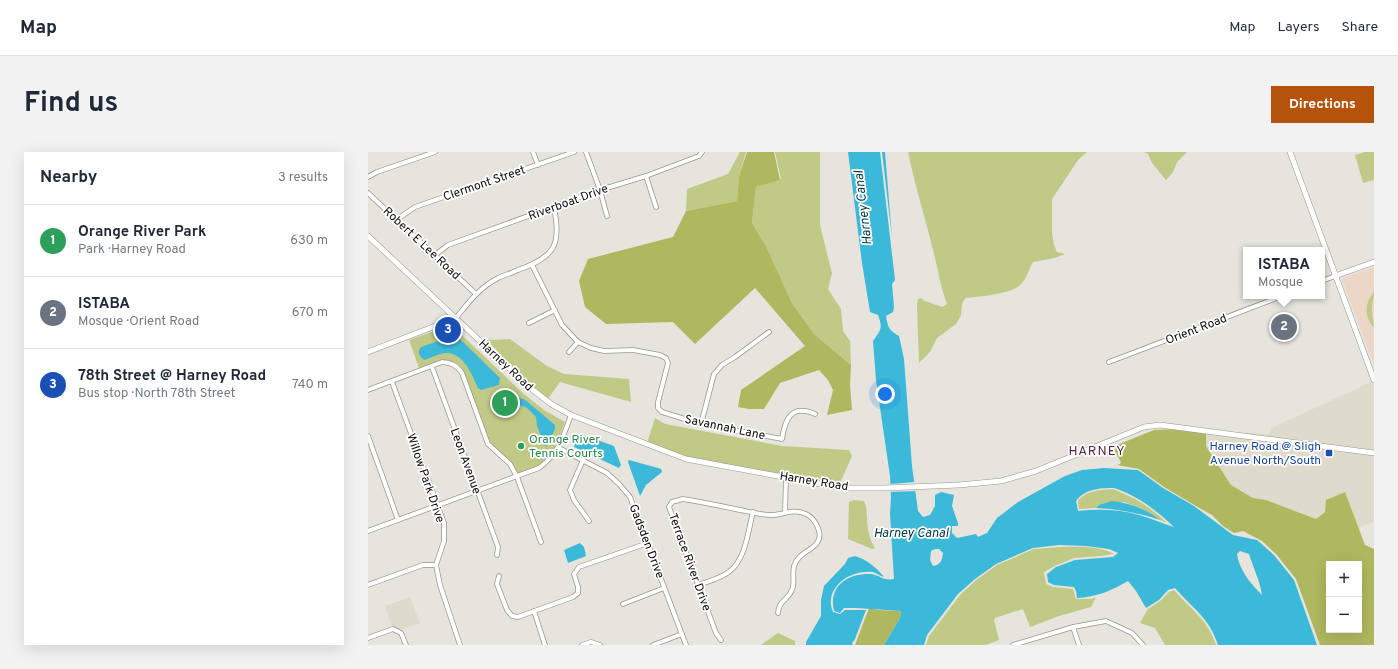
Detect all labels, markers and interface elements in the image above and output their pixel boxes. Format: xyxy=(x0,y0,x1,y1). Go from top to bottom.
text: Map xyxy=(20,16,57,40)
text: Map xyxy=(1229,19,1255,36)
text: Layers xyxy=(1277,19,1319,36)
text: Share xyxy=(1341,19,1378,36)
text: Find us xyxy=(24,86,118,122)
button: Directions xyxy=(1271,86,1374,123)
street label: Clermont Street xyxy=(441,162,528,206)
text: Nearby xyxy=(40,167,97,189)
water label: Harney Canal xyxy=(851,169,877,246)
text: 3 results xyxy=(278,170,328,186)
street label: Riverboat Drive xyxy=(526,181,611,225)
street label: Robert E Lee Road xyxy=(379,204,464,284)
text: Orange River Park xyxy=(78,223,206,242)
text: 1 xyxy=(50,233,56,249)
text: 630 m xyxy=(290,233,328,249)
text: Park · Harney Road xyxy=(78,242,186,258)
popup xyxy=(1243,247,1325,299)
text: ISTABA xyxy=(1258,256,1310,275)
text: Mosque xyxy=(1258,275,1303,291)
text: ISTABA xyxy=(78,295,130,314)
text: 2 xyxy=(49,305,57,321)
text: 670 m xyxy=(292,305,328,321)
street label: Orient Road xyxy=(1163,311,1229,349)
pin: 2 xyxy=(1271,312,1297,342)
text: Mosque · Orient Road xyxy=(78,314,199,330)
pin: 3 xyxy=(435,315,461,345)
street label: Harney Road xyxy=(475,336,536,395)
text: 78th Street @ Harney Road xyxy=(78,367,266,386)
text: 3 xyxy=(49,377,57,393)
text: 740 m xyxy=(292,377,328,393)
your location xyxy=(875,384,895,404)
text: Bus stop · North 78th Street xyxy=(78,386,236,402)
pin: 1 xyxy=(492,388,518,418)
street label: Savannah Lane xyxy=(683,412,767,444)
street label: Leon Avenue xyxy=(446,426,484,497)
street label: Willow Park Drive xyxy=(402,432,448,525)
place label: Orange River Tennis Courts xyxy=(529,432,603,462)
place label: Harney Road @ Sligh Avenue North/South xyxy=(1210,439,1321,469)
marker: Orange River Tennis Courts xyxy=(516,441,526,451)
district label: HARNEY xyxy=(1068,444,1126,460)
marker: Harney Road @ Sligh Avenue North/South xyxy=(1324,448,1334,458)
street label: Harney Road xyxy=(778,469,849,495)
street label: Gadsden Drive xyxy=(625,502,668,581)
street label: Terrace River Drive xyxy=(664,511,714,613)
water label: Harney Canal xyxy=(873,526,949,542)
map controls xyxy=(1326,561,1362,633)
button: + xyxy=(1326,561,1362,597)
button: − xyxy=(1326,597,1362,633)

